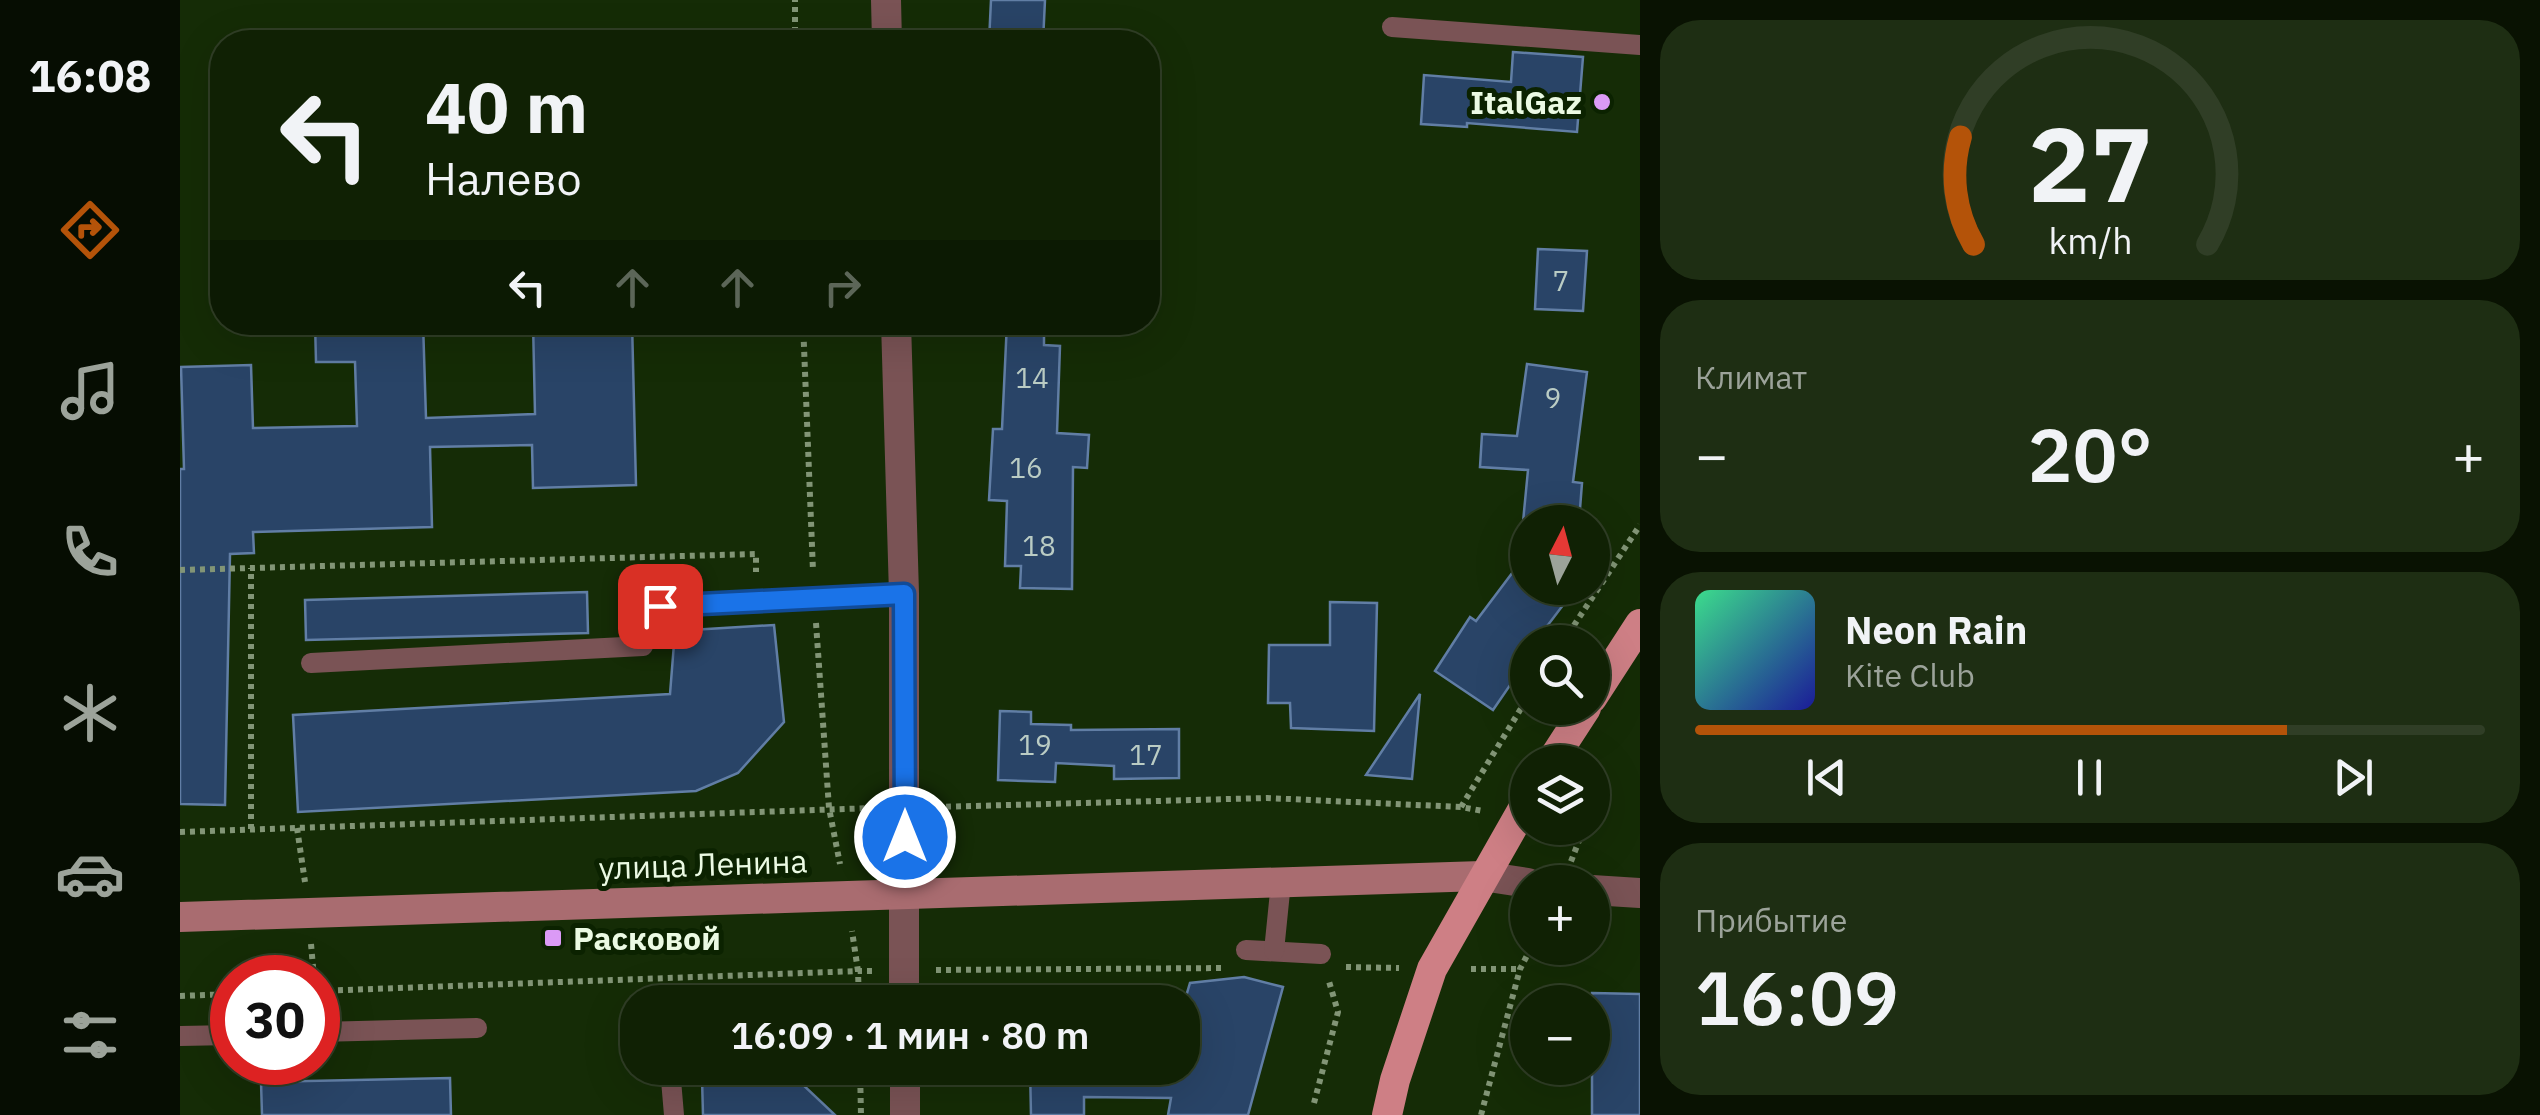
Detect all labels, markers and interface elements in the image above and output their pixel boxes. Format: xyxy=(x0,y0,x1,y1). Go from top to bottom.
text: 16:08 xyxy=(29,46,151,104)
text: 40 m xyxy=(425,61,588,152)
icon: left xyxy=(260,70,390,200)
place label: ItalGaz xyxy=(1470,81,1582,123)
marker: ItalGaz xyxy=(1591,91,1613,113)
text: 27 xyxy=(2028,95,2152,231)
text: Налево xyxy=(425,149,582,207)
icon: directions xyxy=(55,195,125,265)
text: km/h xyxy=(2048,217,2132,264)
icon: left xyxy=(500,260,555,315)
icon: ahead xyxy=(605,260,660,315)
icon: ahead xyxy=(710,260,765,315)
icon: right xyxy=(815,260,870,315)
house number: 7 xyxy=(1553,262,1569,299)
icon: music xyxy=(55,356,125,426)
text: Климат xyxy=(1695,356,1807,398)
house number: 14 xyxy=(1015,359,1049,396)
house number: 9 xyxy=(1545,379,1561,416)
text: 20° xyxy=(2027,405,2153,503)
text: − xyxy=(1695,419,1728,490)
text: + xyxy=(2452,419,2485,490)
house number: 16 xyxy=(1009,449,1043,486)
north arrow xyxy=(1510,505,1610,605)
map controls xyxy=(1510,505,1610,1085)
icon: phone xyxy=(55,517,125,587)
house number: 18 xyxy=(1022,527,1056,564)
pin xyxy=(618,564,703,649)
icon: arrive xyxy=(633,579,688,634)
text: Neon Rain xyxy=(1845,605,2027,654)
button: search xyxy=(1510,625,1610,725)
text: Kite Club xyxy=(1845,654,1975,696)
icon: climate xyxy=(55,678,125,748)
house number: 19 xyxy=(1018,726,1052,763)
house number: 17 xyxy=(1129,736,1163,773)
button: layers xyxy=(1510,745,1610,845)
icon: previous xyxy=(1799,750,1854,805)
icon: pause xyxy=(2062,750,2117,805)
icon: next xyxy=(2326,750,2381,805)
position arrow xyxy=(853,785,957,889)
icon: car xyxy=(55,839,125,909)
street label: улица Ленина xyxy=(598,839,808,889)
button: + xyxy=(1510,865,1610,965)
text: Прибытие xyxy=(1695,899,1847,941)
place label: Расковой xyxy=(573,917,721,959)
marker: Расковой xyxy=(542,927,564,949)
text: 16:09 xyxy=(1695,948,1899,1046)
speed limit sign: 30 xyxy=(210,955,340,1085)
button: − xyxy=(1510,985,1610,1085)
icon: filters xyxy=(55,1000,125,1070)
text: 16:09 · 1 мин · 80 m xyxy=(730,1010,1090,1059)

